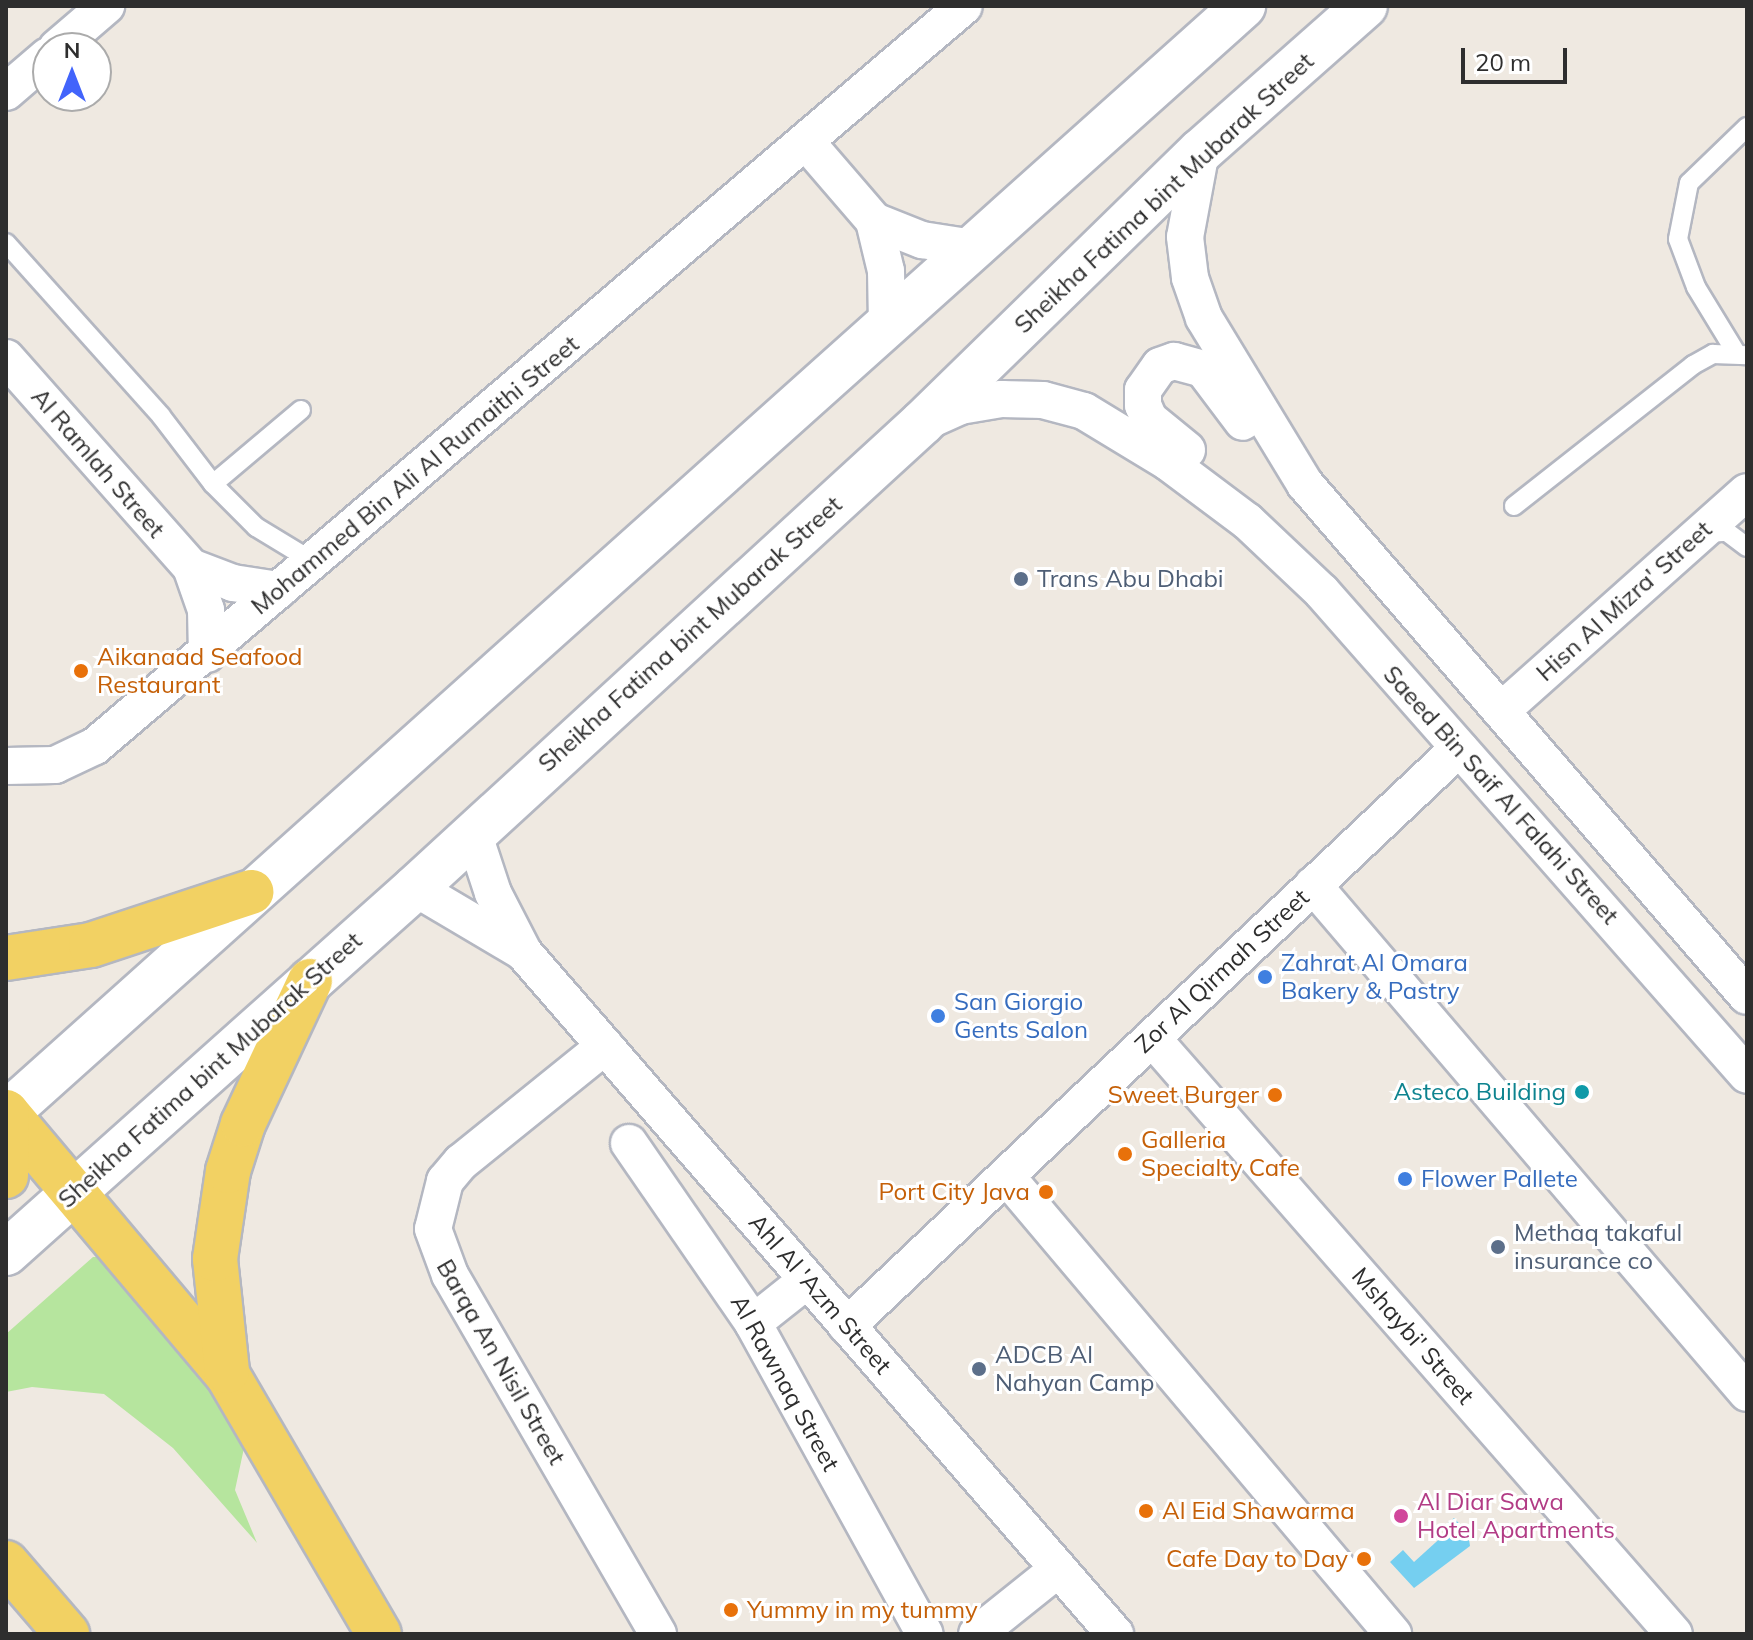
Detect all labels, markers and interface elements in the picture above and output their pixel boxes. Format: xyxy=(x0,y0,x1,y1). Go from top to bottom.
north arrow xyxy=(32,32,112,112)
scale bar xyxy=(1465,32,1571,82)
text: N xyxy=(64,36,80,64)
street label: Sheikha Fatima bint Mubarak Street xyxy=(1009,47,1319,339)
text: 20 m xyxy=(1475,47,1531,77)
street label: Mohammed Bin Ali Al Rumaithi Street xyxy=(245,330,585,620)
street label: Al Ramlah Street xyxy=(25,382,171,544)
street label: Sheikha Fatima bint Mubarak Street xyxy=(532,490,848,778)
street label: Hisn Al Mizra' Street xyxy=(1531,515,1717,687)
place label: Trans Abu Dhabi xyxy=(1037,565,1224,593)
marker: Trans Abu Dhabi xyxy=(1012,570,1030,588)
place label: Aikanaad Seafood Restaurant xyxy=(97,643,303,699)
street label: Saeed Bin Saif Al Falahi Street xyxy=(1377,660,1625,930)
marker: Aikanaad Seafood Restaurant xyxy=(72,662,90,680)
street label: Zor Al Qirmah Street xyxy=(1129,883,1315,1059)
street label: Sheikha Fatima bint Mubarak Street xyxy=(52,926,368,1214)
place label: Zahrat Al Omara Bakery & Pastry xyxy=(1281,949,1468,1005)
marker: Zahrat Al Omara Bakery & Pastry xyxy=(1256,968,1274,986)
place label: San Giorgio Gents Salon xyxy=(954,988,1088,1044)
marker: San Giorgio Gents Salon xyxy=(929,1007,947,1025)
place label: Asteco Building xyxy=(1394,1078,1566,1106)
place label: Sweet Burger xyxy=(1108,1081,1259,1109)
marker: Asteco Building xyxy=(1573,1083,1591,1101)
marker: Sweet Burger xyxy=(1266,1086,1284,1104)
place label: Galleria Specialty Cafe xyxy=(1141,1126,1300,1182)
marker: Galleria Specialty Cafe xyxy=(1116,1145,1134,1163)
place label: Flower Pallete xyxy=(1421,1165,1578,1193)
marker: Flower Pallete xyxy=(1396,1170,1414,1188)
place label: Port City Java xyxy=(878,1178,1030,1206)
marker: Port City Java xyxy=(1037,1183,1055,1201)
street label: Ahl Al 'Azm Street xyxy=(743,1208,897,1380)
place label: Methaq takaful insurance co xyxy=(1514,1219,1682,1275)
marker: Methaq takaful insurance co xyxy=(1489,1238,1507,1256)
street label: Barqa An Nisil Street xyxy=(431,1254,571,1470)
street label: Mshaybi' Street xyxy=(1346,1262,1480,1410)
street label: Al Rawnaq Street xyxy=(725,1290,845,1476)
place label: ADCB Al Nahyan Camp xyxy=(995,1341,1154,1397)
marker: ADCB Al Nahyan Camp xyxy=(970,1360,988,1378)
place label: Al Diar Sawa Hotel Apartments xyxy=(1417,1488,1615,1544)
place label: Al Eid Shawarma xyxy=(1162,1497,1355,1525)
marker: Al Eid Shawarma xyxy=(1137,1502,1155,1520)
marker: Al Diar Sawa Hotel Apartments xyxy=(1392,1507,1410,1525)
place label: Cafe Day to Day xyxy=(1166,1545,1348,1573)
marker: Cafe Day to Day xyxy=(1355,1550,1373,1568)
place label: Yummy in my tummy xyxy=(747,1596,978,1624)
marker: Yummy in my tummy xyxy=(722,1601,740,1619)

